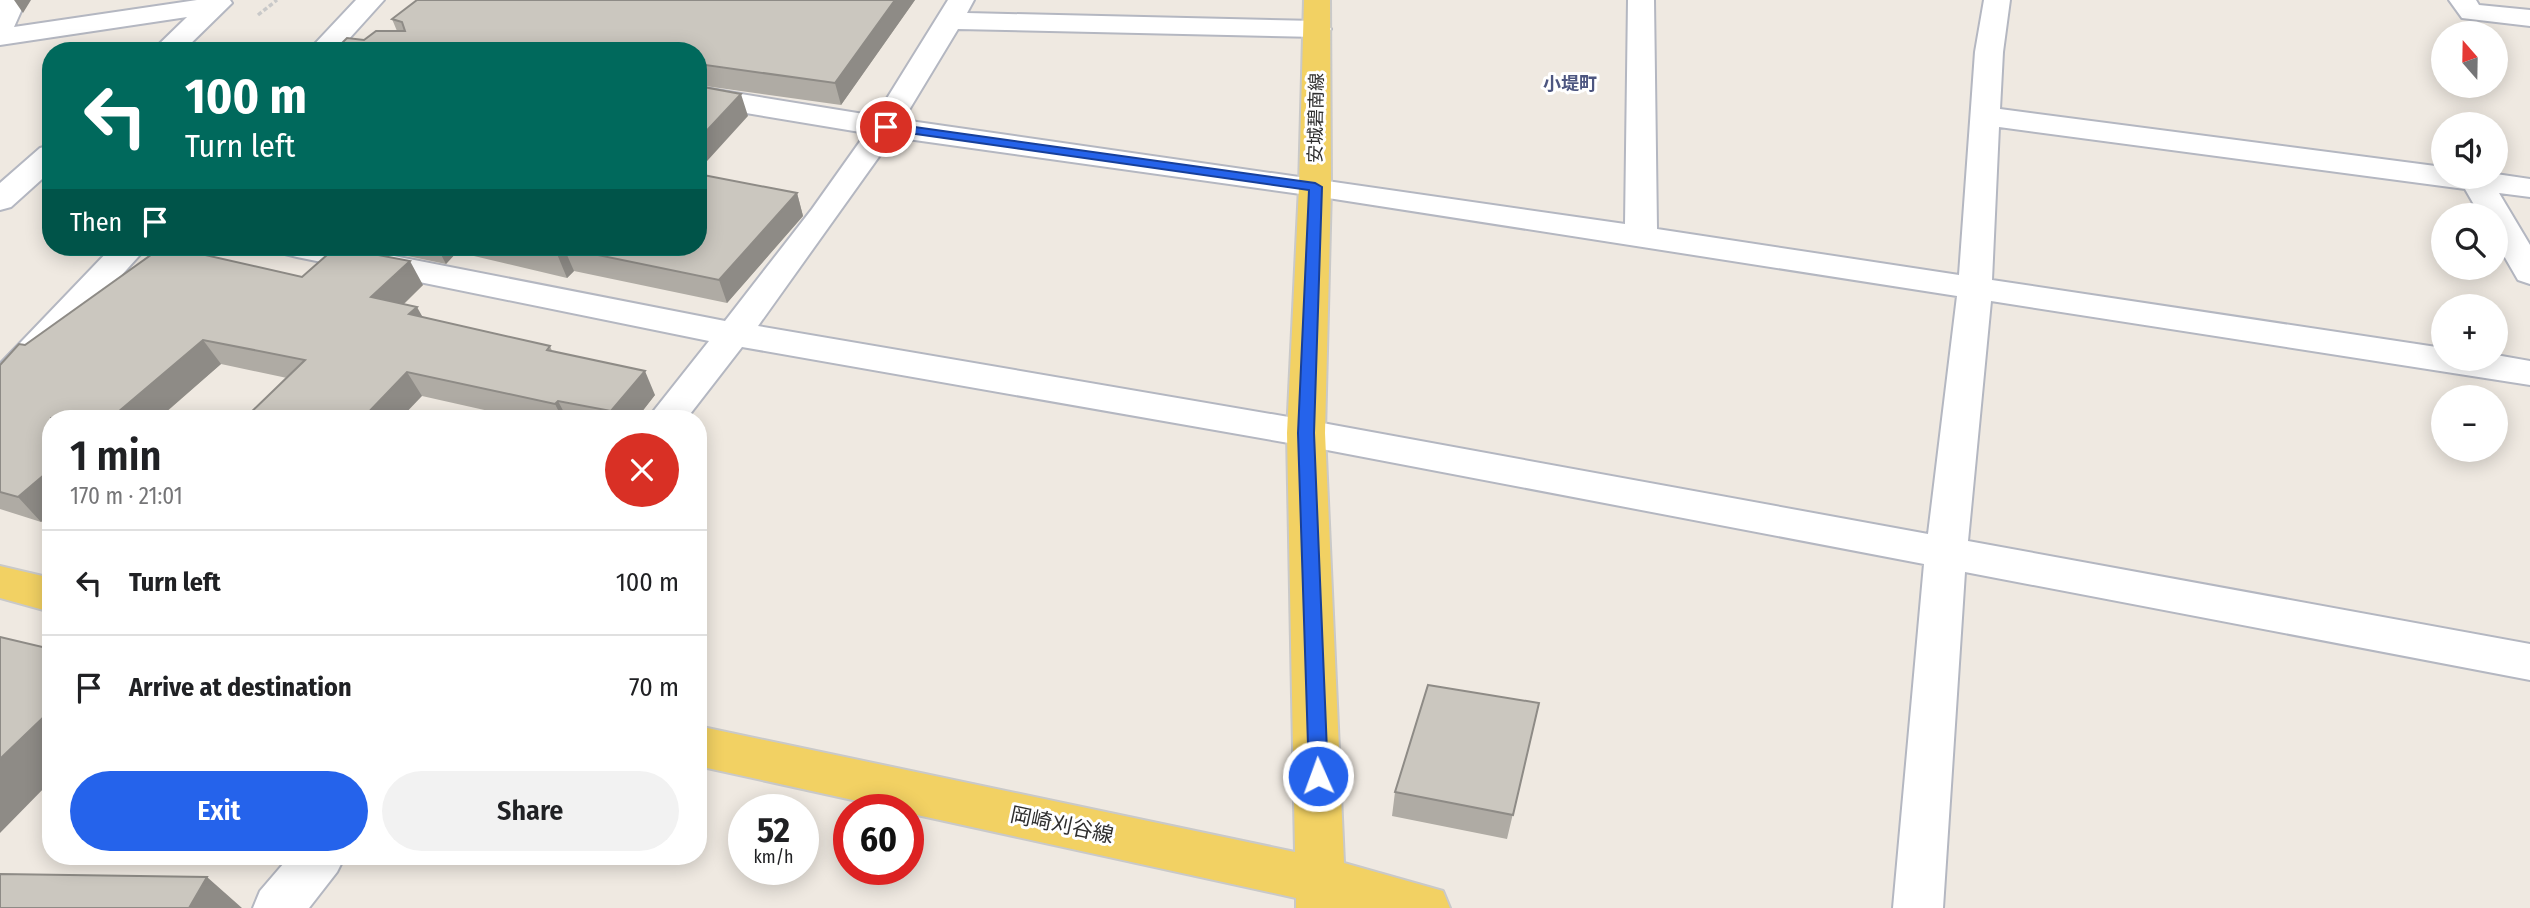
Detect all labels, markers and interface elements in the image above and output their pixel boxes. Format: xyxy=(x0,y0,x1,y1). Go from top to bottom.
north arrow xyxy=(2431,21,2508,98)
map controls xyxy=(2431,21,2508,462)
text: 100 m xyxy=(185,67,307,126)
icon: left xyxy=(70,70,161,161)
street label: 安城碧南線 xyxy=(1304,73,1328,163)
district label: 小堤町 xyxy=(1543,73,1597,95)
pin xyxy=(856,97,916,157)
icon: arrive xyxy=(867,108,905,146)
button: sound xyxy=(2431,112,2508,189)
text: Turn left xyxy=(185,127,295,165)
icon: arrive xyxy=(136,203,174,241)
button: search xyxy=(2431,203,2508,280)
text: Then xyxy=(70,207,122,238)
button: + xyxy=(2431,294,2508,371)
button: − xyxy=(2431,385,2508,462)
text: 1 min xyxy=(70,431,161,481)
button: close xyxy=(605,433,679,507)
text: 170 m · 21:01 xyxy=(70,482,183,510)
icon: left xyxy=(70,564,108,602)
text: Turn left xyxy=(129,567,221,598)
text: 100 m xyxy=(616,567,679,598)
icon: arrive xyxy=(70,669,108,707)
text: Arrive at destination xyxy=(129,672,352,703)
text: 70 m xyxy=(629,672,679,703)
position arrow xyxy=(1281,739,1355,813)
button: Exit xyxy=(70,771,368,851)
button: Share xyxy=(382,771,679,851)
speed limit sign: 60 xyxy=(833,794,924,885)
street label: 岡崎刈谷線 xyxy=(1008,801,1116,849)
text: 52 xyxy=(757,809,790,851)
text: km/h xyxy=(753,846,794,868)

